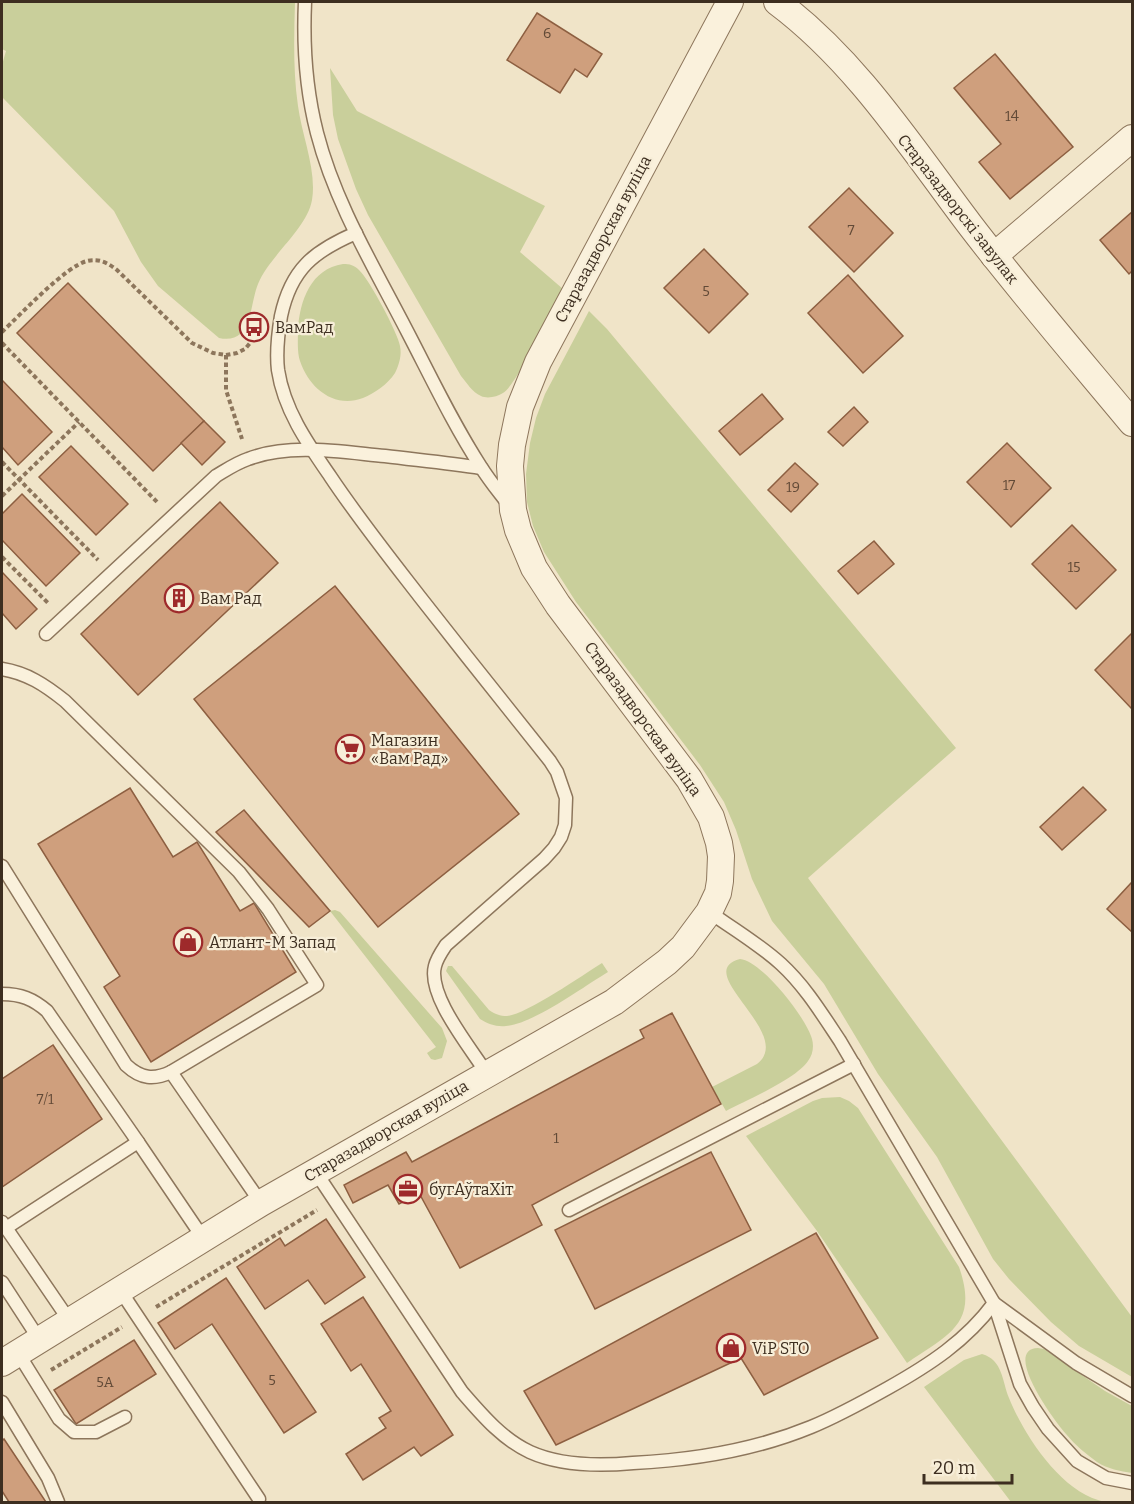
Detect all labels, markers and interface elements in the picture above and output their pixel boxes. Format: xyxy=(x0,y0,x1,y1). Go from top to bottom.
house number: 6 xyxy=(543,25,551,42)
house number: 14 xyxy=(1005,108,1019,125)
street label: Старазадворскі завулак xyxy=(894,130,1023,288)
street label: Старазадворская вуліца xyxy=(551,152,655,326)
house number: 7 xyxy=(847,222,855,239)
house number: 5 xyxy=(702,283,710,300)
bus stop icon: ВамРад xyxy=(238,311,270,343)
place label: ВамРад xyxy=(275,318,334,337)
house number: 17 xyxy=(1003,477,1015,494)
house number: 19 xyxy=(786,479,800,496)
house number: 15 xyxy=(1067,559,1081,576)
building icon: Вам Рад xyxy=(163,582,195,614)
place label: Вам Рад xyxy=(200,589,262,608)
street label: Старазадворская вуліца xyxy=(581,638,706,800)
place label: Магазин «Вам Рад» xyxy=(371,731,449,768)
supermarket icon: Магазин «Вам Рад» xyxy=(334,733,366,765)
shop icon: Атлант-М Запад xyxy=(172,926,204,958)
place label: Атлант-М Запад xyxy=(209,933,336,952)
street label: Старазадворская вуліца xyxy=(300,1076,472,1186)
house number: 7/1 xyxy=(36,1091,54,1108)
house number: 1 xyxy=(553,1130,559,1147)
office icon: бугАўтаХіт xyxy=(392,1173,424,1205)
place label: бугАўтаХіт xyxy=(429,1180,514,1199)
shop icon: ViP STO xyxy=(715,1332,747,1364)
place label: ViP STO xyxy=(752,1339,810,1358)
house number: 5 xyxy=(268,1372,276,1389)
house number: 5А xyxy=(96,1374,114,1391)
scale bar xyxy=(924,1447,1012,1485)
text: 20 m xyxy=(933,1457,975,1479)

